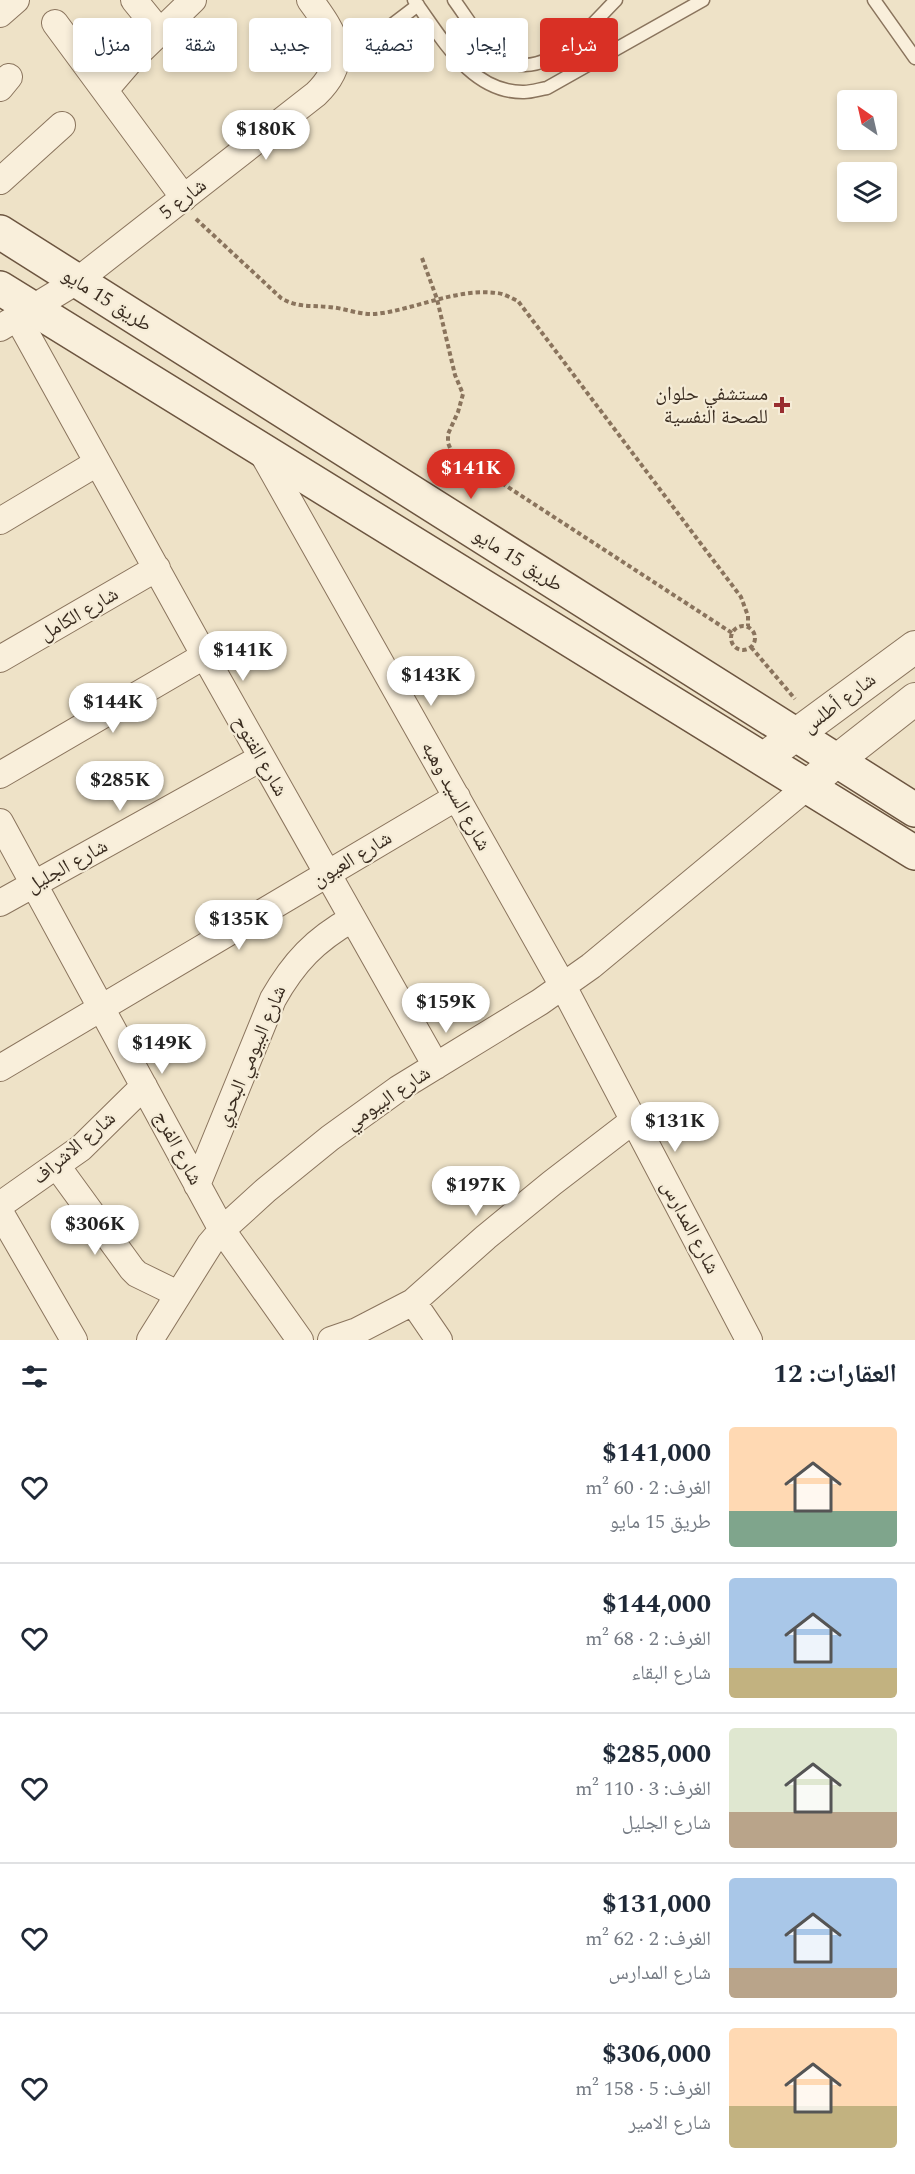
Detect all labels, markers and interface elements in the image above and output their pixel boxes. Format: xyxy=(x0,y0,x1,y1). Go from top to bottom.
chip: منزل xyxy=(73,18,151,72)
chip: شقة xyxy=(163,18,237,72)
chip: جديد xyxy=(249,18,331,72)
chip: تصفية xyxy=(343,18,434,72)
chip: إيجار xyxy=(446,18,528,72)
chip: شراء xyxy=(540,18,618,72)
north arrow xyxy=(837,90,897,150)
map controls xyxy=(837,90,897,222)
pin: $180K xyxy=(224,110,308,161)
text: $180K xyxy=(236,114,296,144)
button: layers xyxy=(837,162,897,222)
street label: شارع 5 xyxy=(153,171,213,227)
street label: طريق 15 مايو xyxy=(56,260,158,340)
place label: مستشفي حلوان للصحة النفسية xyxy=(655,379,768,432)
marker: مستشفي حلوان للصحة النفسية xyxy=(773,396,791,414)
pin: $141K xyxy=(429,449,513,500)
text: $141K xyxy=(441,453,501,483)
street label: طريق 15 مايو xyxy=(467,520,569,600)
street label: شارع الكامل xyxy=(34,579,124,649)
pin: $141K xyxy=(201,631,285,682)
text: $141K xyxy=(213,635,273,665)
pin: $143K xyxy=(389,656,473,707)
text: $143K xyxy=(401,660,461,690)
street label: شارع أطلس xyxy=(796,665,882,741)
pin: $144K xyxy=(71,683,155,734)
text: $144K xyxy=(83,687,143,717)
street label: شارع الفتوح xyxy=(225,710,295,802)
street label: شارع السيد وهبه xyxy=(413,736,499,856)
pin: $285K xyxy=(78,761,162,812)
text: $285K xyxy=(90,765,150,795)
street label: شارع العيون xyxy=(306,823,398,895)
street label: شارع الجليل xyxy=(21,831,113,901)
pin: $135K xyxy=(197,900,281,951)
text: $135K xyxy=(209,904,269,934)
street label: شارع البيومي البحري xyxy=(208,981,294,1131)
pin: $159K xyxy=(404,983,488,1034)
text: $159K xyxy=(416,987,476,1017)
pin: $149K xyxy=(120,1024,204,1075)
text: $149K xyxy=(132,1028,192,1058)
street label: شارع البيومي xyxy=(339,1058,437,1138)
pin: $131K xyxy=(633,1102,717,1153)
street label: شارع الاشراف xyxy=(26,1104,122,1192)
street label: شارع الفرج xyxy=(146,1105,210,1191)
text: $131K xyxy=(645,1106,705,1136)
pin: $197K xyxy=(434,1166,518,1217)
text: $197K xyxy=(446,1170,506,1200)
street label: شارع المدارس xyxy=(653,1175,727,1279)
pin: $306K xyxy=(53,1205,137,1256)
text: $306K xyxy=(65,1209,125,1239)
text: العقارات: 12 xyxy=(773,1354,897,1394)
icon: filters xyxy=(18,1360,51,1393)
text: $141,000 xyxy=(602,1433,711,1473)
icon: home xyxy=(777,1451,849,1523)
icon: heart xyxy=(18,1471,51,1504)
text: الغرف: 2 · 60 m² xyxy=(585,1473,711,1503)
text: طريق 15 مايو xyxy=(610,1507,711,1537)
text: $144,000 xyxy=(602,1584,711,1624)
icon: home xyxy=(777,1602,849,1674)
icon: heart xyxy=(18,1622,51,1655)
text: الغرف: 2 · 68 m² xyxy=(585,1624,711,1654)
text: شارع البقاء xyxy=(632,1658,711,1688)
text: $285,000 xyxy=(602,1734,711,1774)
icon: home xyxy=(777,1752,849,1824)
icon: heart xyxy=(18,1772,51,1805)
text: الغرف: 3 · 110 m² xyxy=(575,1774,711,1804)
text: شارع الجليل xyxy=(622,1808,711,1838)
text: $131,000 xyxy=(602,1884,711,1924)
icon: home xyxy=(777,1902,849,1974)
icon: heart xyxy=(18,1922,51,1955)
text: الغرف: 2 · 62 m² xyxy=(585,1924,711,1954)
text: شارع المدارس xyxy=(609,1958,711,1988)
text: $306,000 xyxy=(602,2034,711,2074)
icon: home xyxy=(777,2052,849,2124)
icon: heart xyxy=(18,2072,51,2105)
text: الغرف: 5 · 158 m² xyxy=(575,2074,711,2104)
text: شارع الامير xyxy=(628,2108,711,2138)

